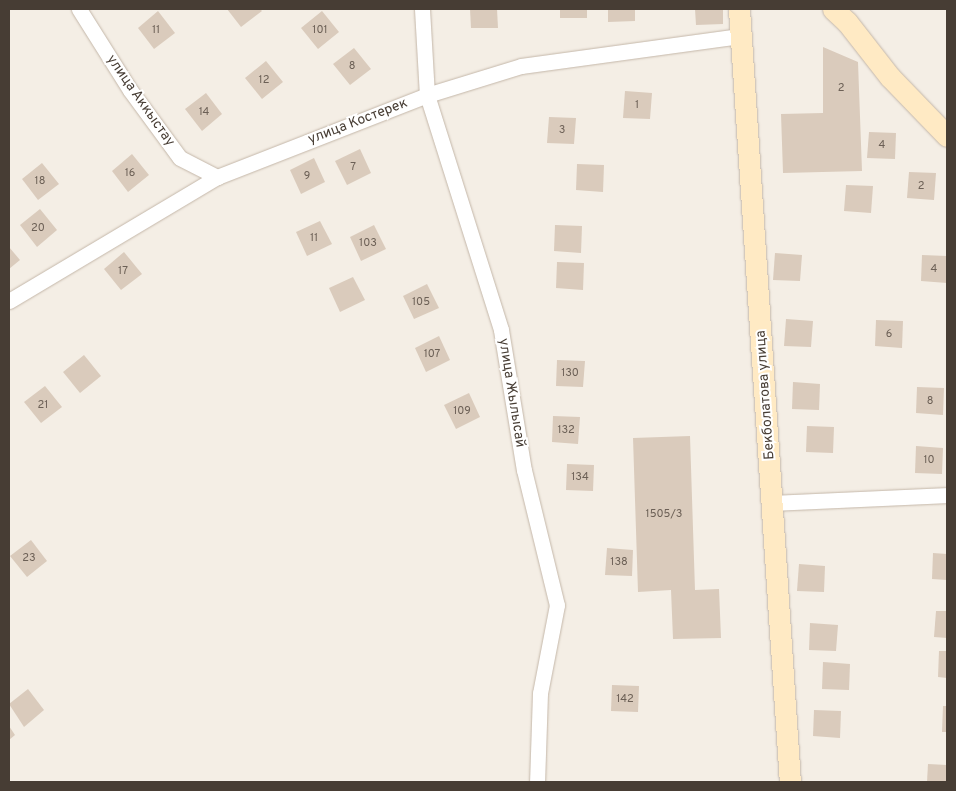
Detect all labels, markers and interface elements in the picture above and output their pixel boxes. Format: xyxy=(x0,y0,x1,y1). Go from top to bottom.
house number: 11 xyxy=(152,23,160,37)
house number: 101 xyxy=(312,23,328,37)
street label: улица Аккыстау xyxy=(102,52,178,150)
house number: 8 xyxy=(349,59,355,73)
house number: 12 xyxy=(259,73,269,87)
house number: 2 xyxy=(838,81,844,95)
street label: улица Костерек xyxy=(306,95,410,149)
house number: 1 xyxy=(635,98,639,112)
house number: 14 xyxy=(199,105,209,119)
house number: 3 xyxy=(559,123,565,137)
house number: 4 xyxy=(879,138,885,152)
house number: 7 xyxy=(350,160,356,174)
house number: 16 xyxy=(125,166,135,180)
house number: 9 xyxy=(304,169,310,183)
house number: 18 xyxy=(35,174,45,188)
house number: 2 xyxy=(918,179,924,193)
house number: 20 xyxy=(31,221,45,235)
house number: 11 xyxy=(310,231,318,245)
house number: 103 xyxy=(359,236,377,250)
house number: 4 xyxy=(931,262,937,276)
house number: 17 xyxy=(118,264,128,278)
house number: 105 xyxy=(412,295,430,309)
house number: 6 xyxy=(886,327,892,341)
street label: Бекболатова улица xyxy=(753,330,779,460)
street label: улица Жылысай xyxy=(494,337,528,449)
house number: 107 xyxy=(424,347,440,361)
house number: 130 xyxy=(561,366,579,380)
house number: 8 xyxy=(927,394,933,408)
house number: 21 xyxy=(38,398,48,412)
house number: 109 xyxy=(453,404,471,418)
house number: 132 xyxy=(557,423,575,437)
house number: 10 xyxy=(923,453,935,467)
house number: 134 xyxy=(571,470,589,484)
house number: 1505/3 xyxy=(646,507,682,521)
house number: 23 xyxy=(22,551,36,565)
house number: 138 xyxy=(610,555,628,569)
house number: 142 xyxy=(616,692,634,706)

